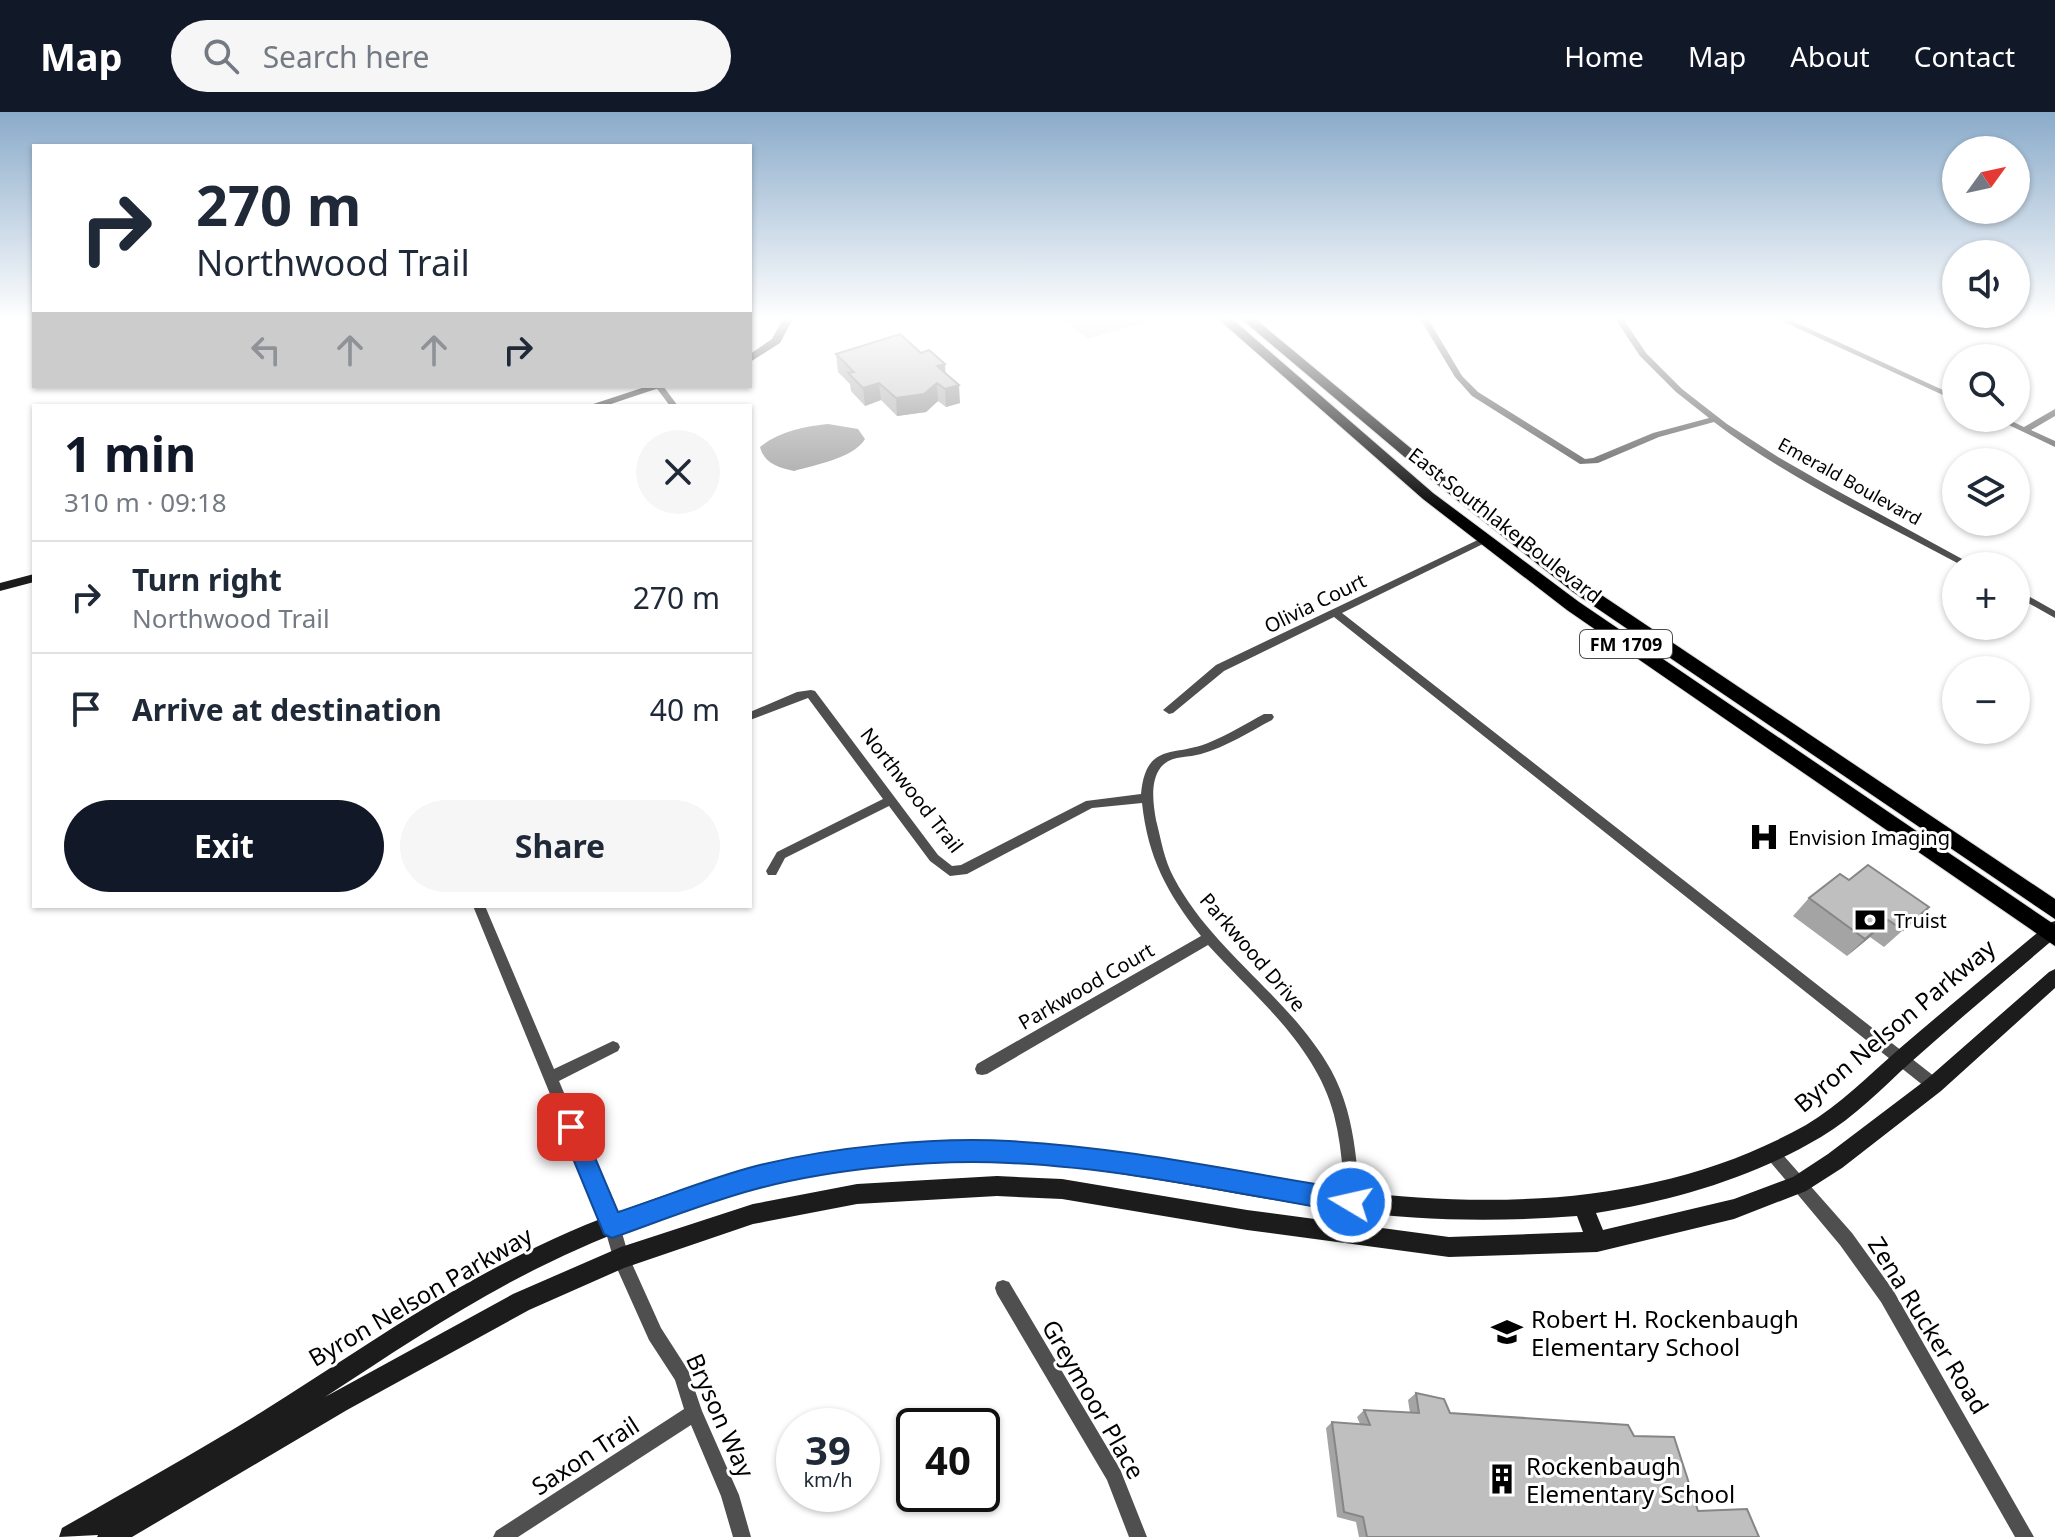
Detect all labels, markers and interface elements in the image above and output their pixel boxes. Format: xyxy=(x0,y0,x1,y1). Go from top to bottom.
search box xyxy=(171,20,731,92)
text: Map xyxy=(40,30,123,82)
icon: search xyxy=(199,34,243,78)
text: Search here xyxy=(263,36,430,77)
text: Home xyxy=(1564,37,1644,75)
text: Map xyxy=(1688,37,1746,75)
text: About xyxy=(1790,37,1870,75)
text: Contact xyxy=(1914,37,2015,75)
north arrow xyxy=(1942,136,2030,224)
map controls xyxy=(1942,136,2030,744)
text: 270 m xyxy=(196,166,361,242)
icon: right xyxy=(64,176,168,280)
text: Northwood Trail xyxy=(196,238,470,287)
button: sound xyxy=(1942,240,2030,328)
icon: left xyxy=(244,328,288,372)
icon: ahead xyxy=(328,328,372,372)
icon: ahead xyxy=(412,328,456,372)
icon: right xyxy=(496,328,540,372)
button: search xyxy=(1942,344,2030,432)
text: 1 min xyxy=(64,421,196,486)
button: close xyxy=(636,430,720,514)
street label: Emerald Boulevard xyxy=(1774,432,1926,530)
street label: East Southlake Boulevard xyxy=(1403,441,1607,609)
button: layers xyxy=(1942,448,2030,536)
text: 310 m · 09:18 xyxy=(64,484,227,520)
button: + xyxy=(1942,552,2030,640)
text: Turn right xyxy=(132,559,282,600)
street label: Olivia Court xyxy=(1260,567,1370,639)
icon: right xyxy=(64,575,108,619)
text: 270 m xyxy=(633,577,720,618)
text: Northwood Trail xyxy=(132,600,330,636)
road number: FM 1709 xyxy=(1580,630,1672,658)
button: − xyxy=(1942,656,2030,744)
icon: arrive xyxy=(64,687,108,731)
text: Arrive at destination xyxy=(132,689,442,730)
text: 40 m xyxy=(650,689,720,730)
street label: Northwood Trail xyxy=(855,722,969,858)
button: Exit xyxy=(64,800,384,892)
button: Share xyxy=(400,800,720,892)
hospital icon: Envision Imaging xyxy=(1747,820,1781,854)
place label: Envision Imaging xyxy=(1788,824,1950,851)
street label: Parkwood Drive xyxy=(1194,887,1312,1017)
bank icon: Truist xyxy=(1853,903,1887,937)
place label: Truist xyxy=(1894,907,1947,934)
street label: Byron Nelson Parkway xyxy=(1786,930,2002,1119)
street label: Parkwood Court xyxy=(1013,936,1159,1036)
pin xyxy=(537,1093,605,1161)
icon: arrive xyxy=(549,1105,593,1149)
position arrow xyxy=(1309,1160,1393,1244)
street label: Byron Nelson Parkway xyxy=(302,1218,539,1374)
street label: Zena Rucker Road xyxy=(1861,1230,1997,1420)
place label: Robert H. Rockenbaugh Elementary School xyxy=(1531,1302,1799,1363)
street label: Greymoor Place xyxy=(1035,1313,1153,1485)
school or university icon: Robert H. Rockenbaugh Elementary School xyxy=(1490,1315,1524,1349)
street label: Bryson Way xyxy=(679,1348,763,1483)
street label: Saxon Trail xyxy=(525,1408,645,1502)
speed limit sign: 40 xyxy=(896,1408,1000,1512)
text: 39 xyxy=(805,1422,851,1477)
place label: Rockenbaugh Elementary School xyxy=(1526,1449,1735,1510)
building icon: Rockenbaugh Elementary School xyxy=(1485,1462,1519,1496)
text: km/h xyxy=(803,1466,853,1493)

